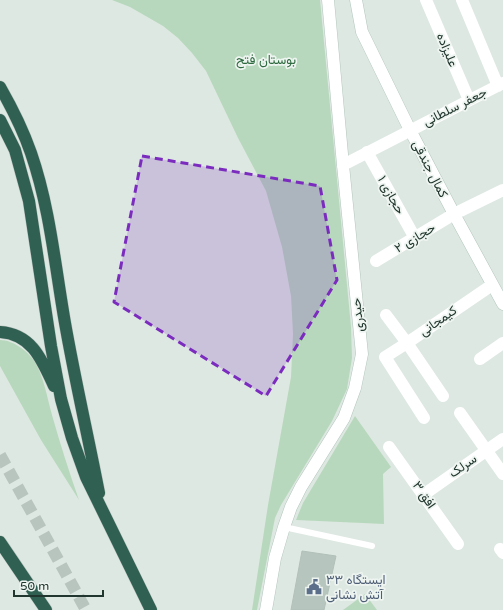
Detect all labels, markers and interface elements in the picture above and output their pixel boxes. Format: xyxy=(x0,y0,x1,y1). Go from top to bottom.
street label: علیزاده xyxy=(433,31,461,70)
park label: بوستان فتح xyxy=(236,52,296,69)
street label: جعفر سلطانی xyxy=(420,84,490,130)
street label: کمال جندقی xyxy=(409,137,451,201)
street label: حجازی ۱ xyxy=(374,173,408,217)
street label: حجازی ۲ xyxy=(392,219,439,256)
street label: حیدری xyxy=(348,297,368,333)
street label: کیمجانی xyxy=(416,302,460,340)
street label: سرلک xyxy=(446,451,480,481)
street label: افق ۳ xyxy=(409,478,439,512)
scale bar xyxy=(14,572,103,598)
place label: ایستگاه ۳۳ آتش نشانی xyxy=(326,572,386,603)
public building icon: ایستگاه ۳۳ آتش نشانی xyxy=(305,578,323,596)
text: 50 m xyxy=(20,579,49,593)

